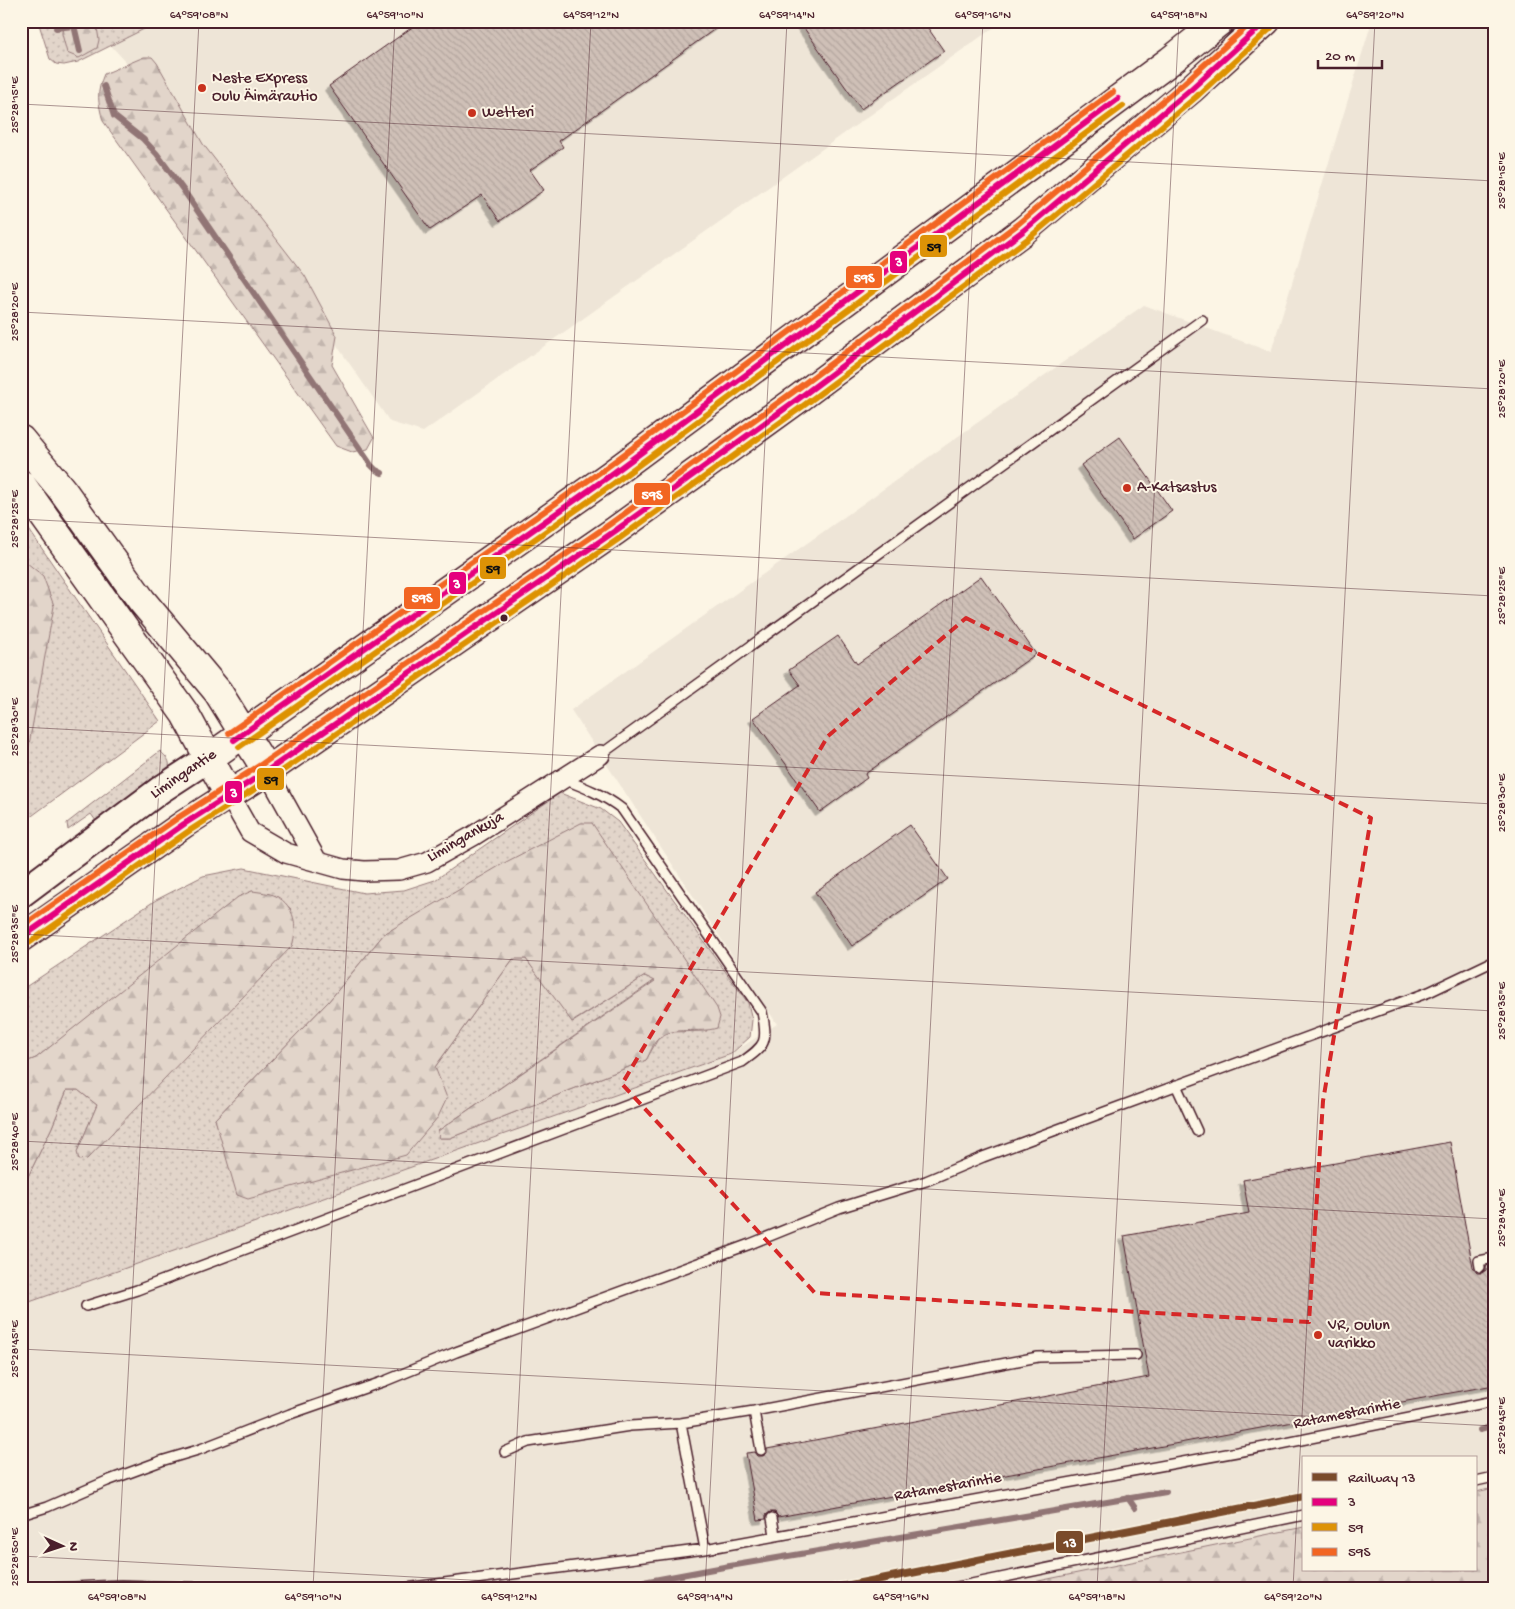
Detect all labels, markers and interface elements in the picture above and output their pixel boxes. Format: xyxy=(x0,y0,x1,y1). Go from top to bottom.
text: 64°59'08"N xyxy=(170,9,229,23)
text: 64°59'10"N xyxy=(366,9,424,23)
text: 64°59'12"N xyxy=(563,9,619,23)
text: 64°59'14"N xyxy=(759,9,815,23)
text: 64°59'16"N xyxy=(955,9,1011,23)
text: 64°59'18"N xyxy=(1151,9,1208,23)
text: 64°59'20"N xyxy=(1346,9,1404,23)
scale bar xyxy=(1318,38,1381,70)
text: 20 m xyxy=(1325,48,1355,66)
place label: Neste Express Oulu Äimärautio xyxy=(212,70,317,107)
text: 25°28'15"E xyxy=(9,76,23,133)
marker: Neste Express Oulu Äimärautio xyxy=(196,82,208,94)
place label: Wetteri xyxy=(482,104,534,123)
marker: Wetteri xyxy=(466,107,478,119)
text: 25°28'15"E xyxy=(1496,152,1510,209)
line badge: 59 xyxy=(919,234,948,258)
text: 59 xyxy=(927,240,941,257)
line badge: 3 xyxy=(889,250,908,274)
text: 3 xyxy=(894,255,903,272)
line badge: 59S xyxy=(845,265,883,289)
text: 59S xyxy=(854,271,875,288)
text: 25°28'20"E xyxy=(9,282,23,341)
text: 25°28'20"E xyxy=(1496,359,1510,418)
place label: A-Katsastus xyxy=(1137,479,1217,498)
line badge: 59S xyxy=(633,482,671,506)
marker: A-Katsastus xyxy=(1121,482,1133,494)
text: 59S xyxy=(642,488,663,505)
text: 25°28'25"E xyxy=(9,490,23,548)
line badge: 59 xyxy=(479,556,507,580)
text: 59 xyxy=(486,562,500,579)
text: 25°28'25"E xyxy=(1496,567,1510,625)
line badge: 3 xyxy=(448,571,467,595)
text: 3 xyxy=(452,577,461,594)
line badge: 59S xyxy=(403,586,441,610)
text: 59S xyxy=(412,591,433,608)
unlabelled marker xyxy=(499,613,509,623)
text: 25°28'30"E xyxy=(9,697,23,756)
street label: Limingantie xyxy=(147,746,221,804)
line badge: 59 xyxy=(256,767,285,791)
text: 59 xyxy=(264,773,278,790)
text: 25°28'30"E xyxy=(1496,773,1510,832)
line badge: 3 xyxy=(224,780,243,804)
text: 3 xyxy=(229,786,238,803)
street label: Limingankuja xyxy=(424,808,509,868)
text: 25°28'35"E xyxy=(9,904,23,963)
text: 25°28'35"E xyxy=(1496,981,1510,1040)
text: 25°28'40"E xyxy=(9,1112,23,1171)
text: 25°28'40"E xyxy=(1496,1188,1510,1247)
place label: VR, Oulun varikko xyxy=(1327,1317,1390,1354)
text: 25°28'45"E xyxy=(9,1320,23,1378)
marker: VR, Oulun varikko xyxy=(1312,1329,1324,1341)
street label: Ratamestarintie xyxy=(1292,1395,1403,1435)
text: 25°28'45"E xyxy=(1496,1397,1510,1455)
legend xyxy=(1302,1456,1478,1572)
street label: Ratamestarintie xyxy=(893,1469,1004,1507)
text: Railway 13 xyxy=(1348,1470,1416,1488)
text: 3 xyxy=(1347,1494,1356,1512)
text: 59 xyxy=(1348,1520,1364,1538)
north arrow xyxy=(38,1522,88,1572)
text: 25°28'50"E xyxy=(9,1527,23,1586)
line badge: 13 xyxy=(1055,1530,1084,1554)
text: 13 xyxy=(1063,1536,1076,1553)
text: N xyxy=(64,1542,81,1552)
text: 59S xyxy=(1348,1544,1370,1562)
text: 64°59'08"N xyxy=(88,1591,147,1605)
text: 64°59'10"N xyxy=(284,1591,342,1605)
text: 64°59'12"N xyxy=(481,1591,537,1605)
text: 64°59'14"N xyxy=(677,1591,733,1605)
text: 64°59'16"N xyxy=(873,1591,929,1605)
text: 64°59'18"N xyxy=(1069,1591,1126,1605)
text: 64°59'20"N xyxy=(1264,1591,1322,1605)

